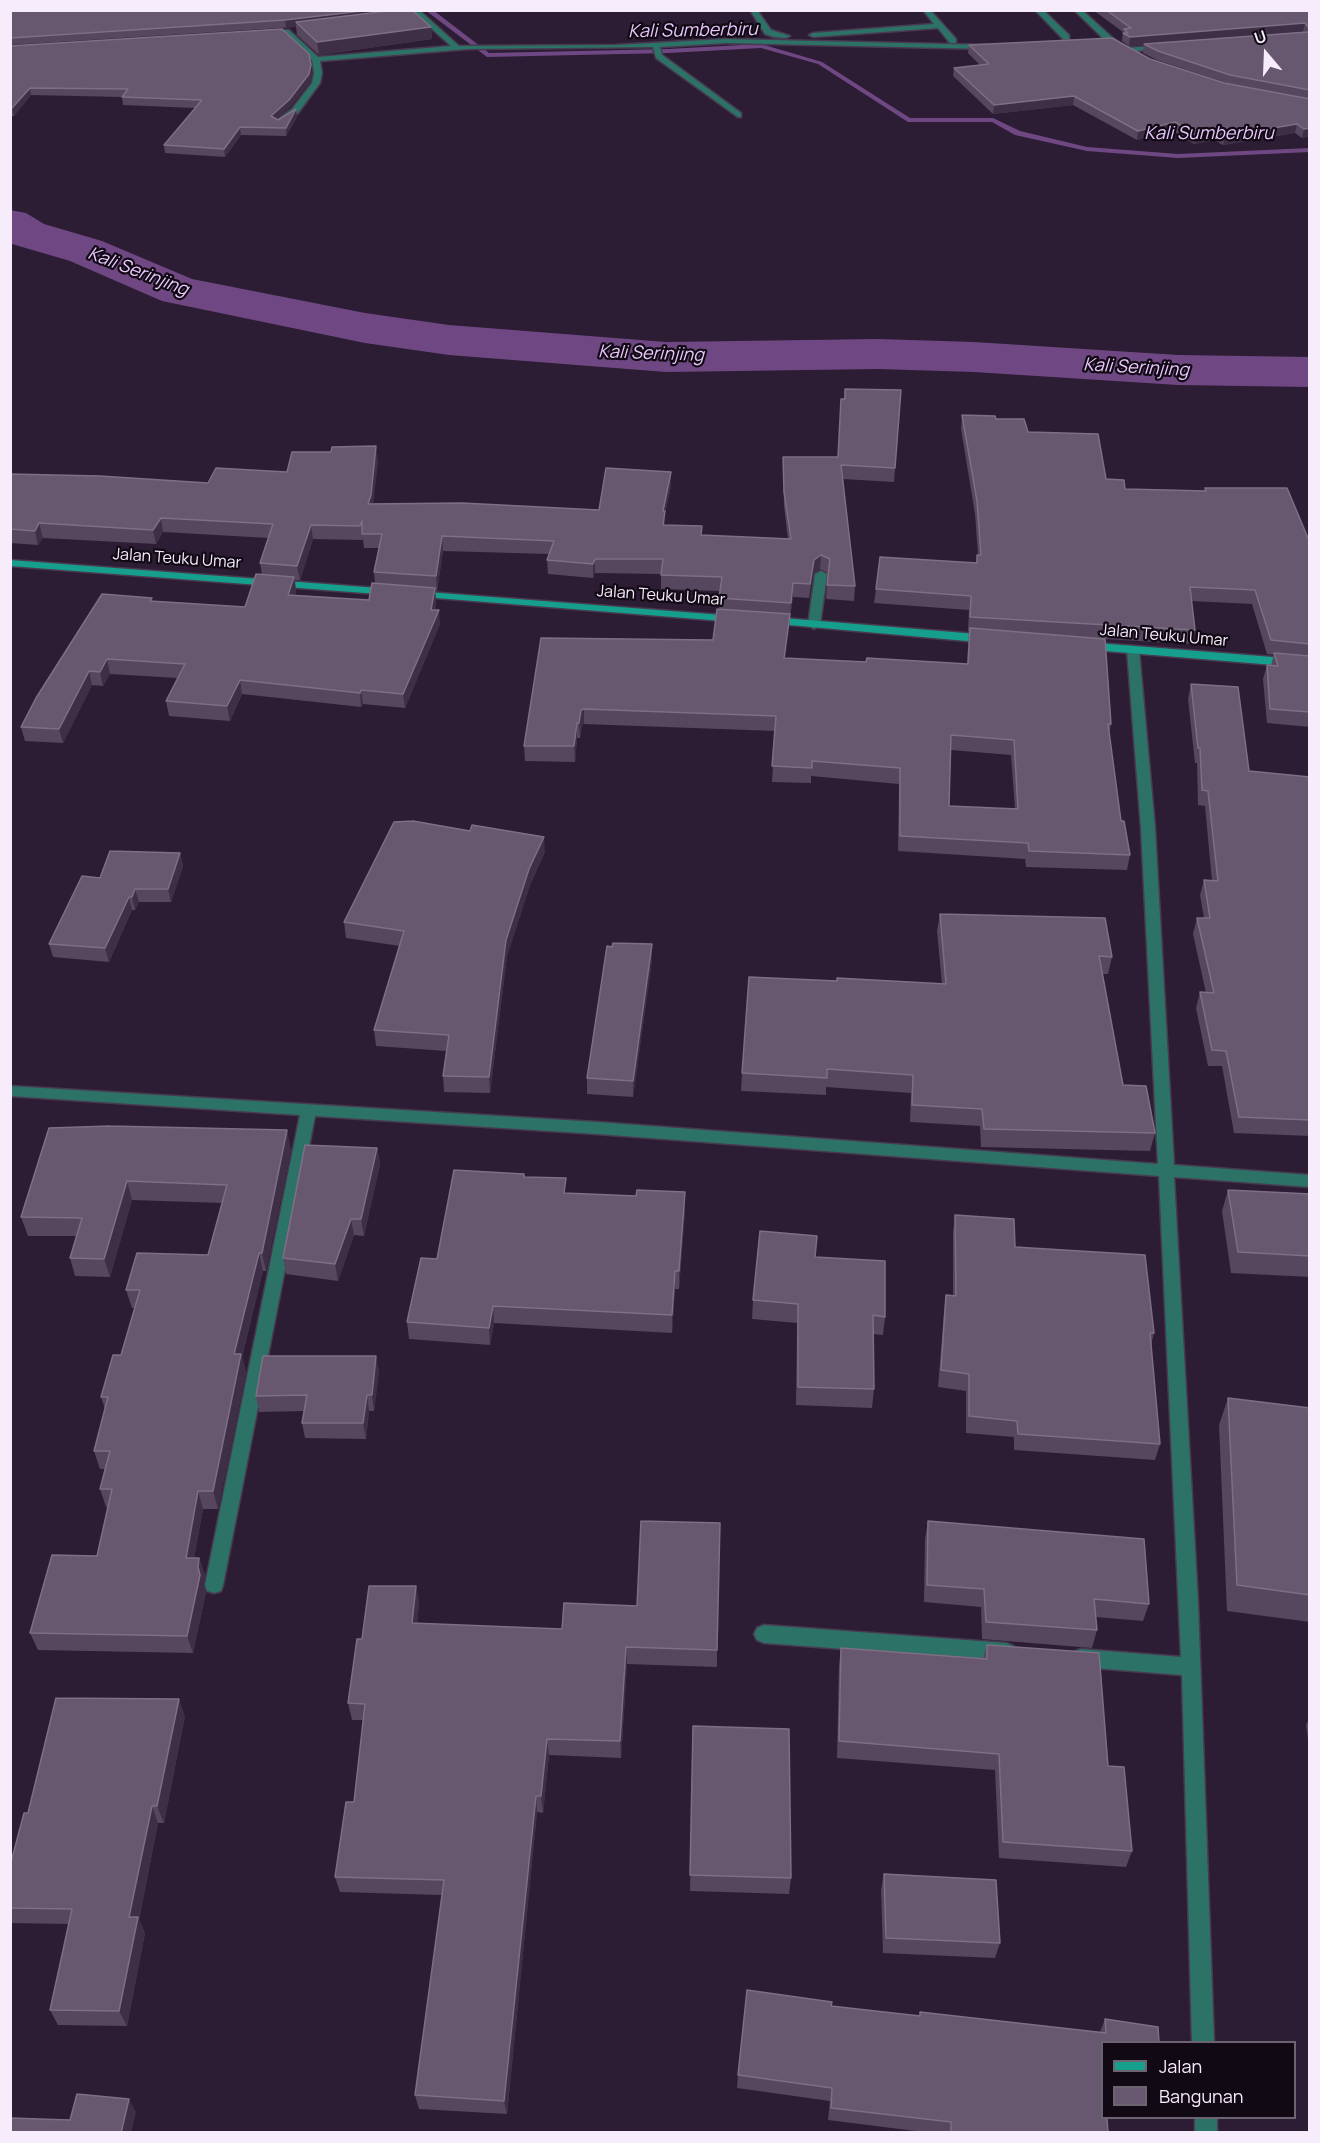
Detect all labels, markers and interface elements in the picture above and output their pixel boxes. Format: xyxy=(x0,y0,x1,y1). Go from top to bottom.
water label: Kali Sumberbiru xyxy=(628,19,758,43)
north arrow xyxy=(1236,24,1296,84)
text: U xyxy=(1251,25,1269,49)
water label: Kali Sumberbiru xyxy=(1144,123,1274,145)
water label: Kali Serinjing xyxy=(85,243,191,301)
water label: Kali Serinjing xyxy=(598,341,704,367)
water label: Kali Serinjing xyxy=(1083,354,1189,382)
street label: Jalan Teuku Umar xyxy=(112,545,242,573)
street label: Jalan Teuku Umar xyxy=(596,582,726,610)
street label: Jalan Teuku Umar xyxy=(1099,621,1229,651)
legend xyxy=(1101,2041,1296,2119)
text: Jalan xyxy=(1159,2054,1202,2078)
text: Bangunan xyxy=(1159,2084,1243,2108)

